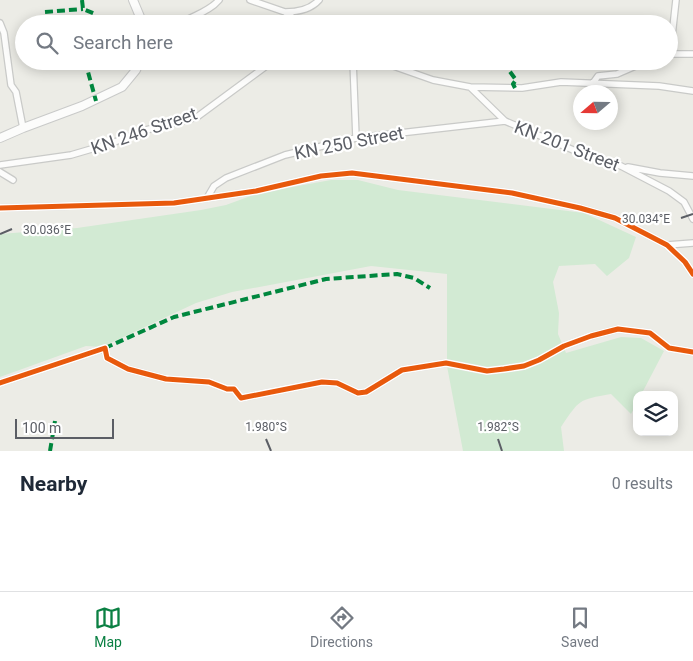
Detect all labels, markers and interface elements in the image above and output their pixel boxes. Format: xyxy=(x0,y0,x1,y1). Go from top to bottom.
search box xyxy=(15,15,678,70)
icon: search xyxy=(33,29,61,57)
text: Search here xyxy=(73,31,173,54)
north arrow xyxy=(573,85,618,130)
street label: KN 246 Street xyxy=(88,103,200,159)
street label: KN 201 Street xyxy=(512,116,623,175)
street label: KN 250 Street xyxy=(292,122,405,163)
text: 30.034°E xyxy=(622,212,670,226)
text: 30.036°E xyxy=(23,223,71,237)
map controls xyxy=(633,391,678,436)
button: layers xyxy=(633,391,678,436)
scale bar xyxy=(15,416,114,439)
text: 100 m xyxy=(22,420,61,436)
text: 1.980°S xyxy=(245,420,287,434)
text: 1.982°S xyxy=(477,420,519,434)
text: Nearby xyxy=(20,472,87,496)
text: 0 results xyxy=(612,474,673,493)
tab: Map xyxy=(94,604,122,650)
tab: Directions xyxy=(310,604,373,650)
tab: Saved xyxy=(561,604,599,650)

